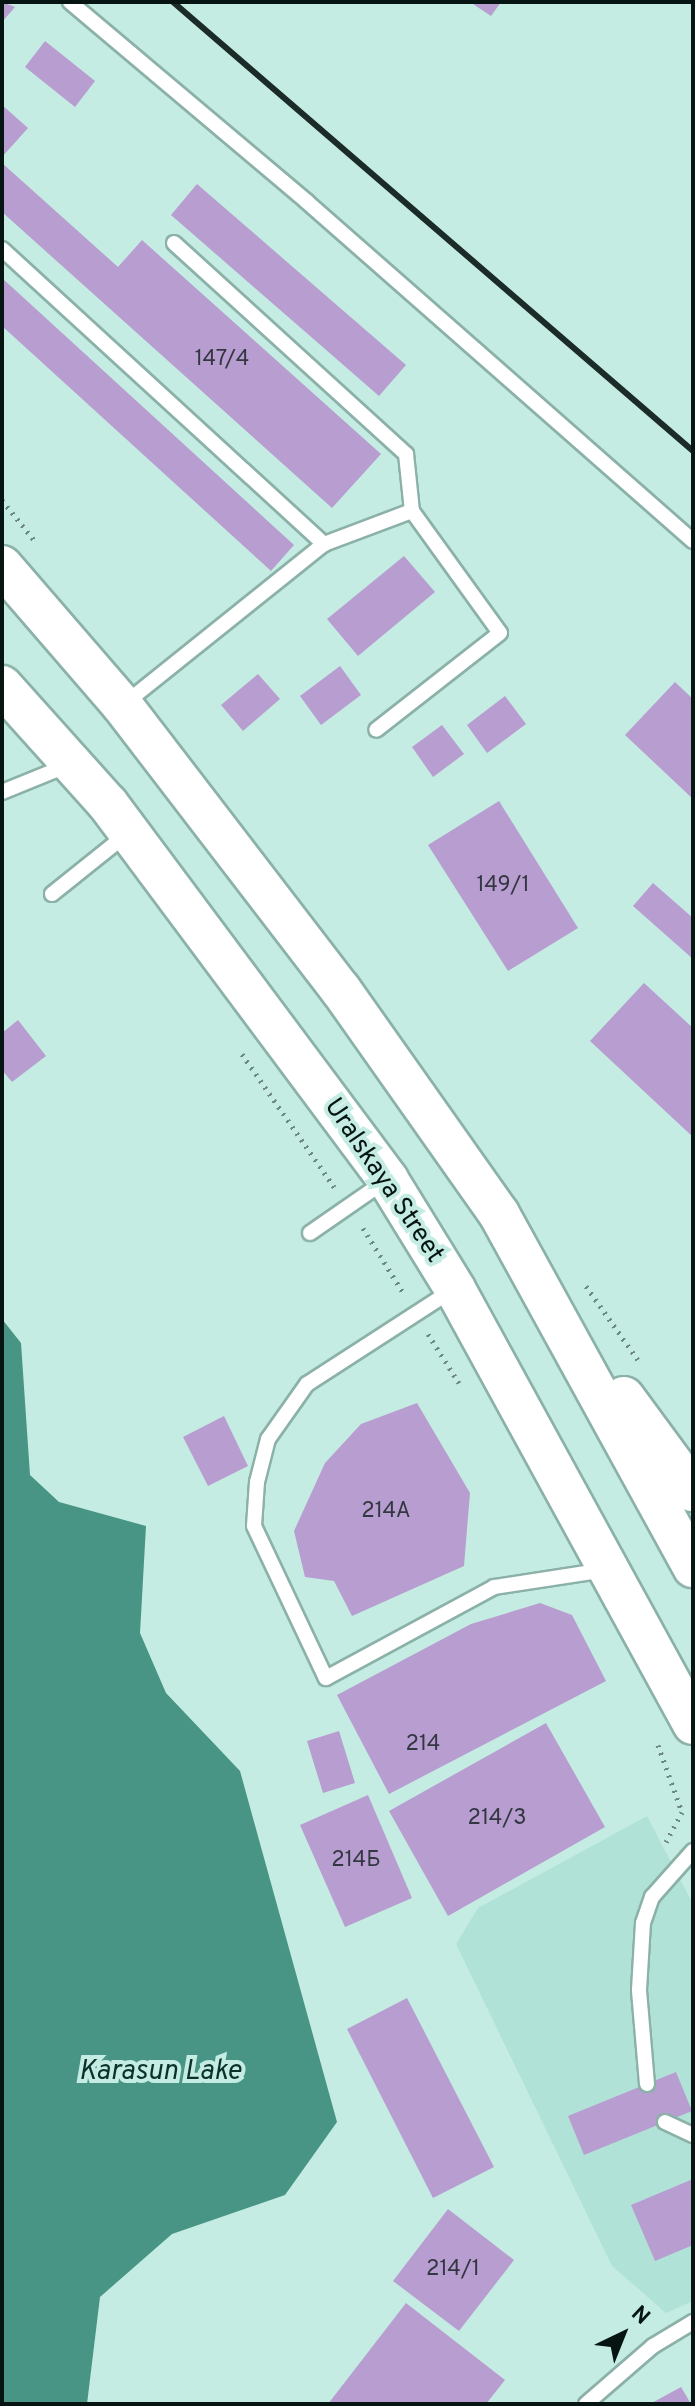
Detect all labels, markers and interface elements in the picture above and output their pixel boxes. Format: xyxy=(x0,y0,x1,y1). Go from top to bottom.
house number: 147/4 xyxy=(195,347,249,373)
house number: 149/1 xyxy=(476,873,530,899)
street label: Uralskaya Street xyxy=(317,1093,449,1269)
house number: 214А xyxy=(361,1499,411,1525)
house number: 214 xyxy=(406,1732,440,1758)
house number: 214/3 xyxy=(468,1806,526,1832)
house number: 214Б xyxy=(331,1848,381,1874)
water label: Karasun Lake xyxy=(79,2055,241,2089)
house number: 214/1 xyxy=(426,2257,480,2283)
north arrow xyxy=(583,2294,663,2374)
text: N xyxy=(625,2301,655,2331)

